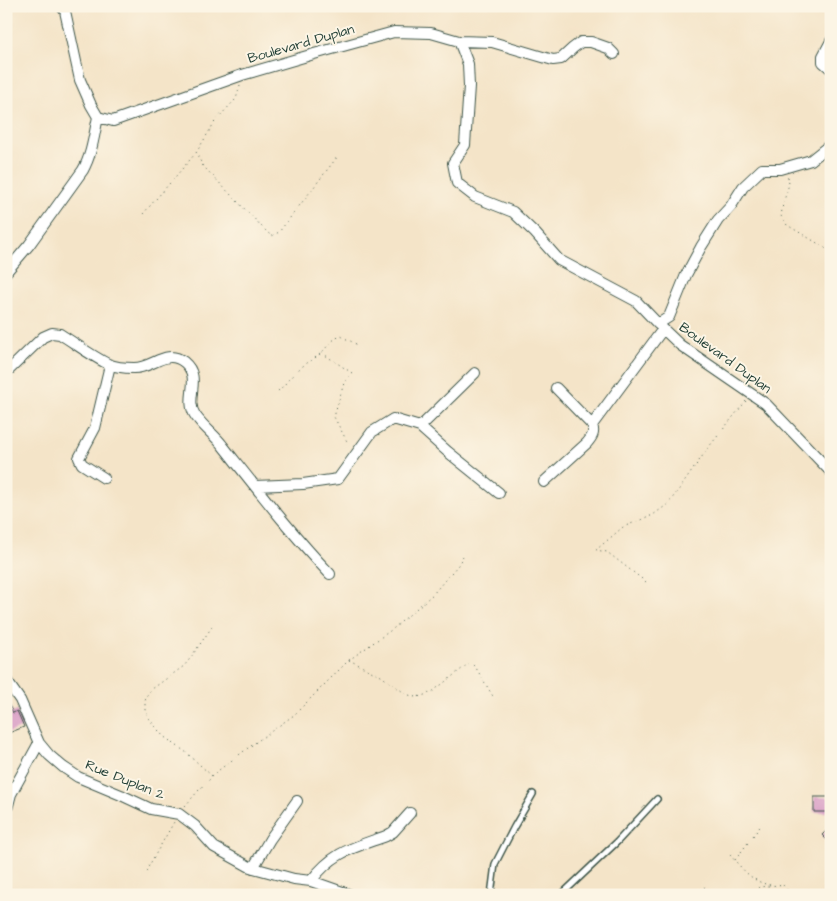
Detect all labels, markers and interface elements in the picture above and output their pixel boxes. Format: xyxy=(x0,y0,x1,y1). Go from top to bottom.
street label: Boulevard Duplan xyxy=(245,19,357,69)
street label: Boulevard Duplan xyxy=(675,318,775,398)
street label: Rue Duplan 2 xyxy=(82,755,168,805)

